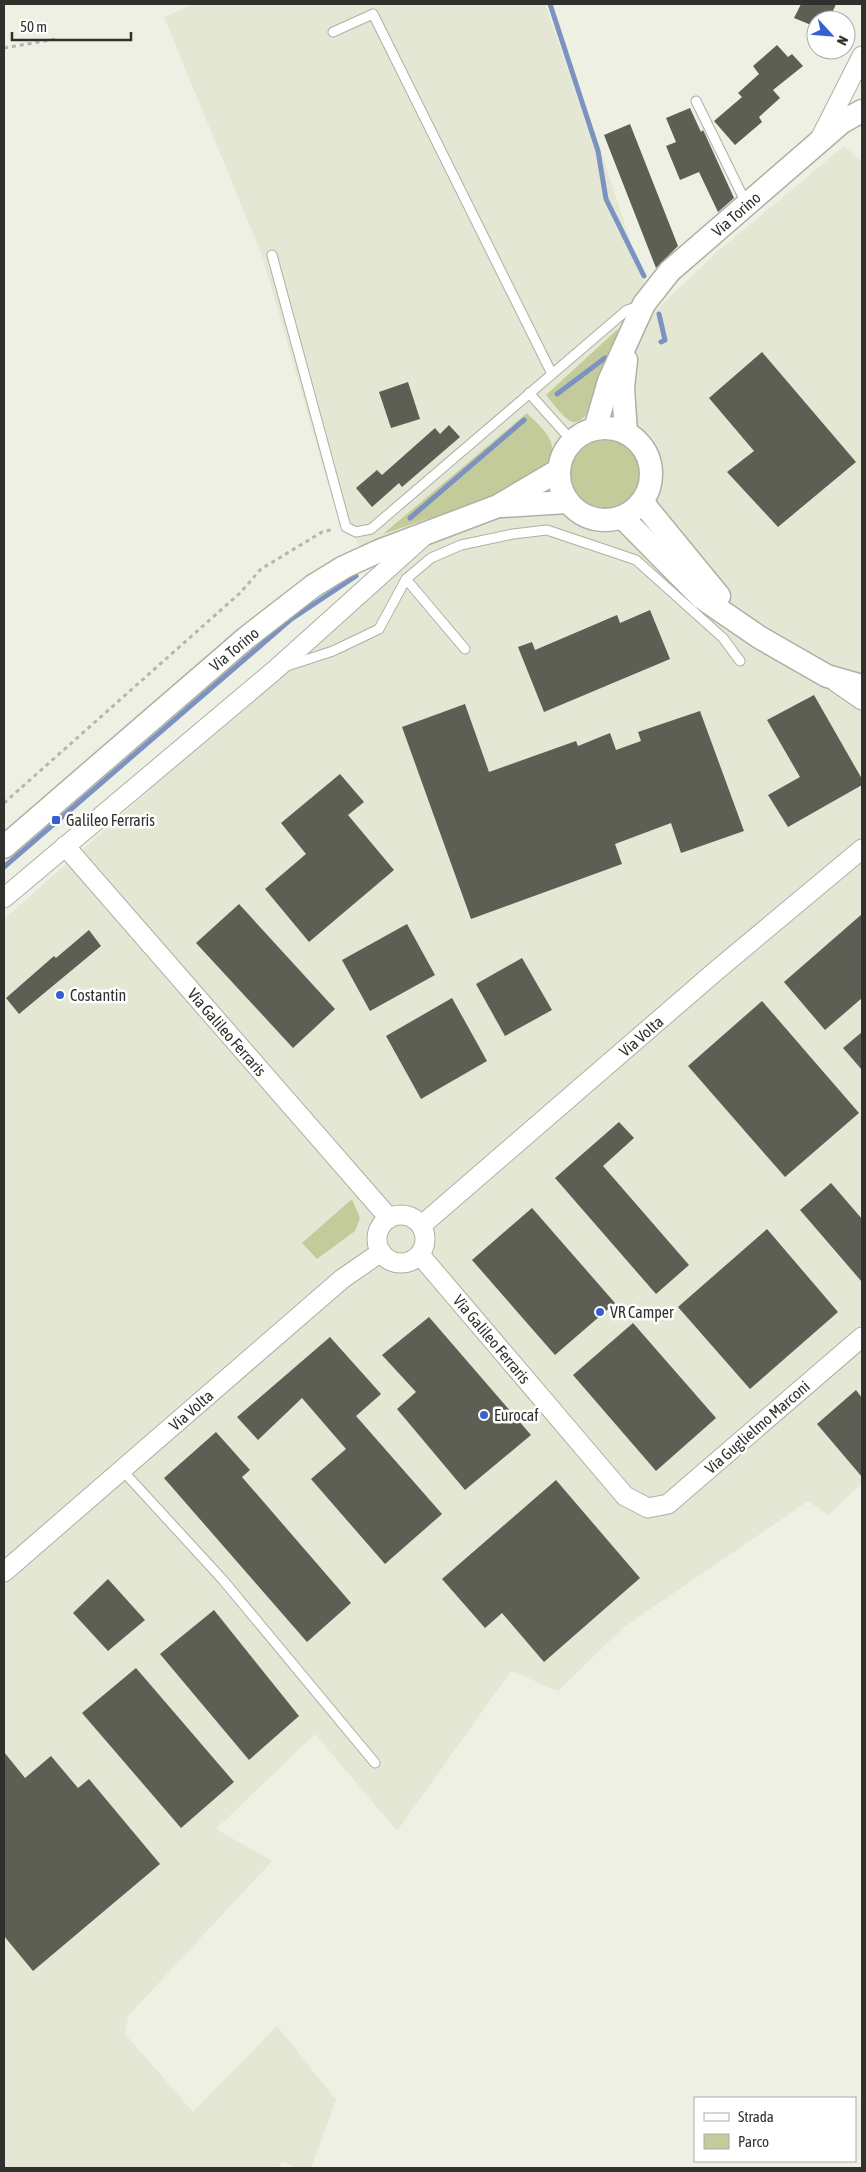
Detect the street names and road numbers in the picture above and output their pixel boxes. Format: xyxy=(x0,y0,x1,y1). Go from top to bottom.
street label: Via Torino xyxy=(708,188,764,240)
street label: Via Torino xyxy=(206,623,262,675)
street label: Via Galileo Ferraris xyxy=(184,985,270,1080)
street label: Via Volta xyxy=(615,1012,667,1060)
street label: Via Galileo Ferraris xyxy=(450,1291,534,1387)
street label: Via Guglielmo Marconi xyxy=(701,1377,814,1478)
street label: Via Volta xyxy=(165,1386,217,1434)

